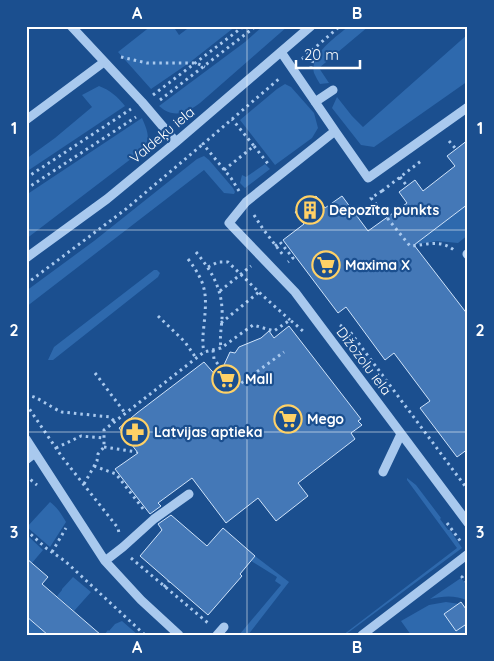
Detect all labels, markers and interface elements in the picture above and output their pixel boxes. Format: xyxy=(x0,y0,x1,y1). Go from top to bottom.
text: A xyxy=(132,3,143,23)
text: B xyxy=(352,3,362,23)
scale bar xyxy=(296,38,360,70)
text: 20 m xyxy=(304,45,339,64)
street label: Valdeķu iela xyxy=(126,103,198,167)
text: 1 xyxy=(11,118,17,138)
text: 1 xyxy=(477,118,483,138)
building icon: Depozīta punkts xyxy=(295,195,325,225)
place label: Depozīta punkts xyxy=(329,201,440,219)
supermarket icon: Maxima X xyxy=(311,250,341,280)
place label: Maxima X xyxy=(345,256,410,274)
text: 2 xyxy=(9,320,19,340)
text: 2 xyxy=(475,320,485,340)
street label: Dižozolu iela xyxy=(333,323,395,399)
supermarket icon: Mall xyxy=(211,364,241,394)
place label: Mall xyxy=(245,370,273,388)
supermarket icon: Mego xyxy=(273,404,303,434)
place label: Mego xyxy=(307,410,344,428)
pharmacy icon: Latvijas aptieka xyxy=(120,417,150,447)
place label: Latvijas aptieka xyxy=(154,423,262,441)
text: 3 xyxy=(10,522,18,542)
text: 3 xyxy=(476,522,484,542)
text: A xyxy=(132,637,143,657)
text: B xyxy=(352,637,362,657)

